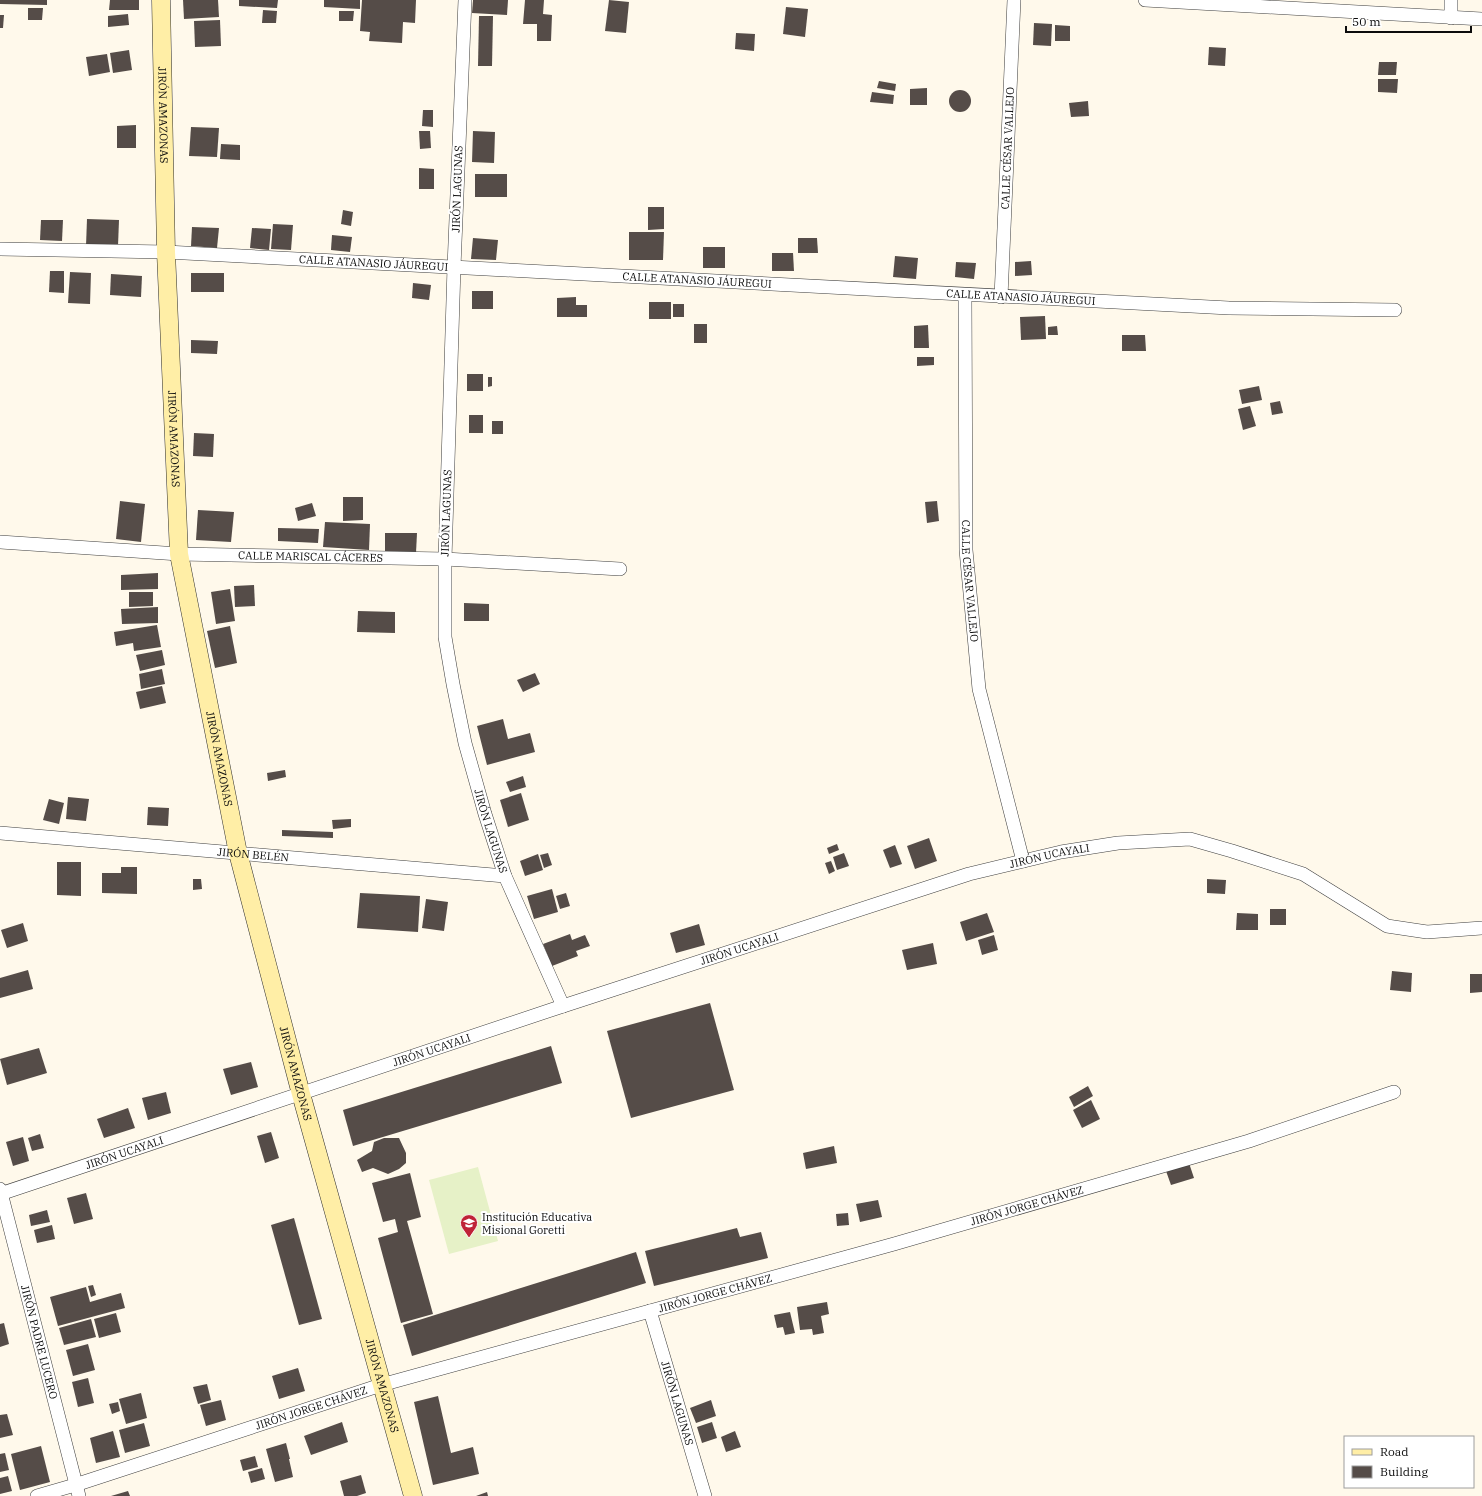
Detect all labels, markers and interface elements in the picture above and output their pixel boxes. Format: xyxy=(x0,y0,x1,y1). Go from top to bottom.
scale bar xyxy=(1346,8,1471,34)
text: 50 m xyxy=(1352,14,1381,29)
street label: JIRÓN AMAZONAS xyxy=(155,66,171,164)
street label: CALLE CÉSAR VALLEJO xyxy=(998,86,1017,210)
street label: JIRÓN LAGUNAS xyxy=(448,145,466,233)
street label: CALLE ATANASIO JÁUREGUI xyxy=(299,252,449,274)
street label: CALLE ATANASIO JÁUREGUI xyxy=(622,269,772,291)
street label: CALLE ATANASIO JÁUREGUI xyxy=(946,286,1096,308)
street label: JIRÓN AMAZONAS xyxy=(165,390,183,488)
street label: JIRÓN LAGUNAS xyxy=(437,469,455,557)
street label: CALLE CÉSAR VALLEJO xyxy=(959,520,982,643)
street label: CALLE MARISCAL CÁCERES xyxy=(238,548,383,565)
street label: JIRÓN AMAZONAS xyxy=(203,710,236,808)
street label: JIRÓN LAGUNAS xyxy=(471,787,511,875)
street label: JIRÓN UCAYALI xyxy=(1008,841,1091,871)
street label: JIRÓN BELÉN xyxy=(217,845,290,865)
street label: JIRÓN UCAYALI xyxy=(698,929,780,968)
street label: JIRÓN AMAZONAS xyxy=(277,1025,315,1122)
street label: JIRÓN UCAYALI xyxy=(391,1030,473,1069)
street label: JIRÓN UCAYALI xyxy=(83,1133,165,1172)
street label: JIRÓN JORGE CHÁVEZ xyxy=(969,1182,1085,1228)
place label: Institución Educativa Misional Goretti xyxy=(482,1210,592,1237)
school or university icon: Institución Educativa Misional Goretti xyxy=(459,1213,479,1238)
street label: JIRÓN JORGE CHÁVEZ xyxy=(657,1271,773,1315)
street label: JIRÓN PADRE LUCERO xyxy=(18,1283,61,1401)
street label: JIRÓN AMAZONAS xyxy=(363,1337,402,1434)
street label: JIRÓN LAGUNAS xyxy=(658,1359,697,1447)
street label: JIRÓN JORGE CHÁVEZ xyxy=(253,1383,369,1433)
legend xyxy=(1344,1436,1474,1488)
text: Road xyxy=(1380,1444,1409,1459)
text: Building xyxy=(1380,1464,1428,1479)

